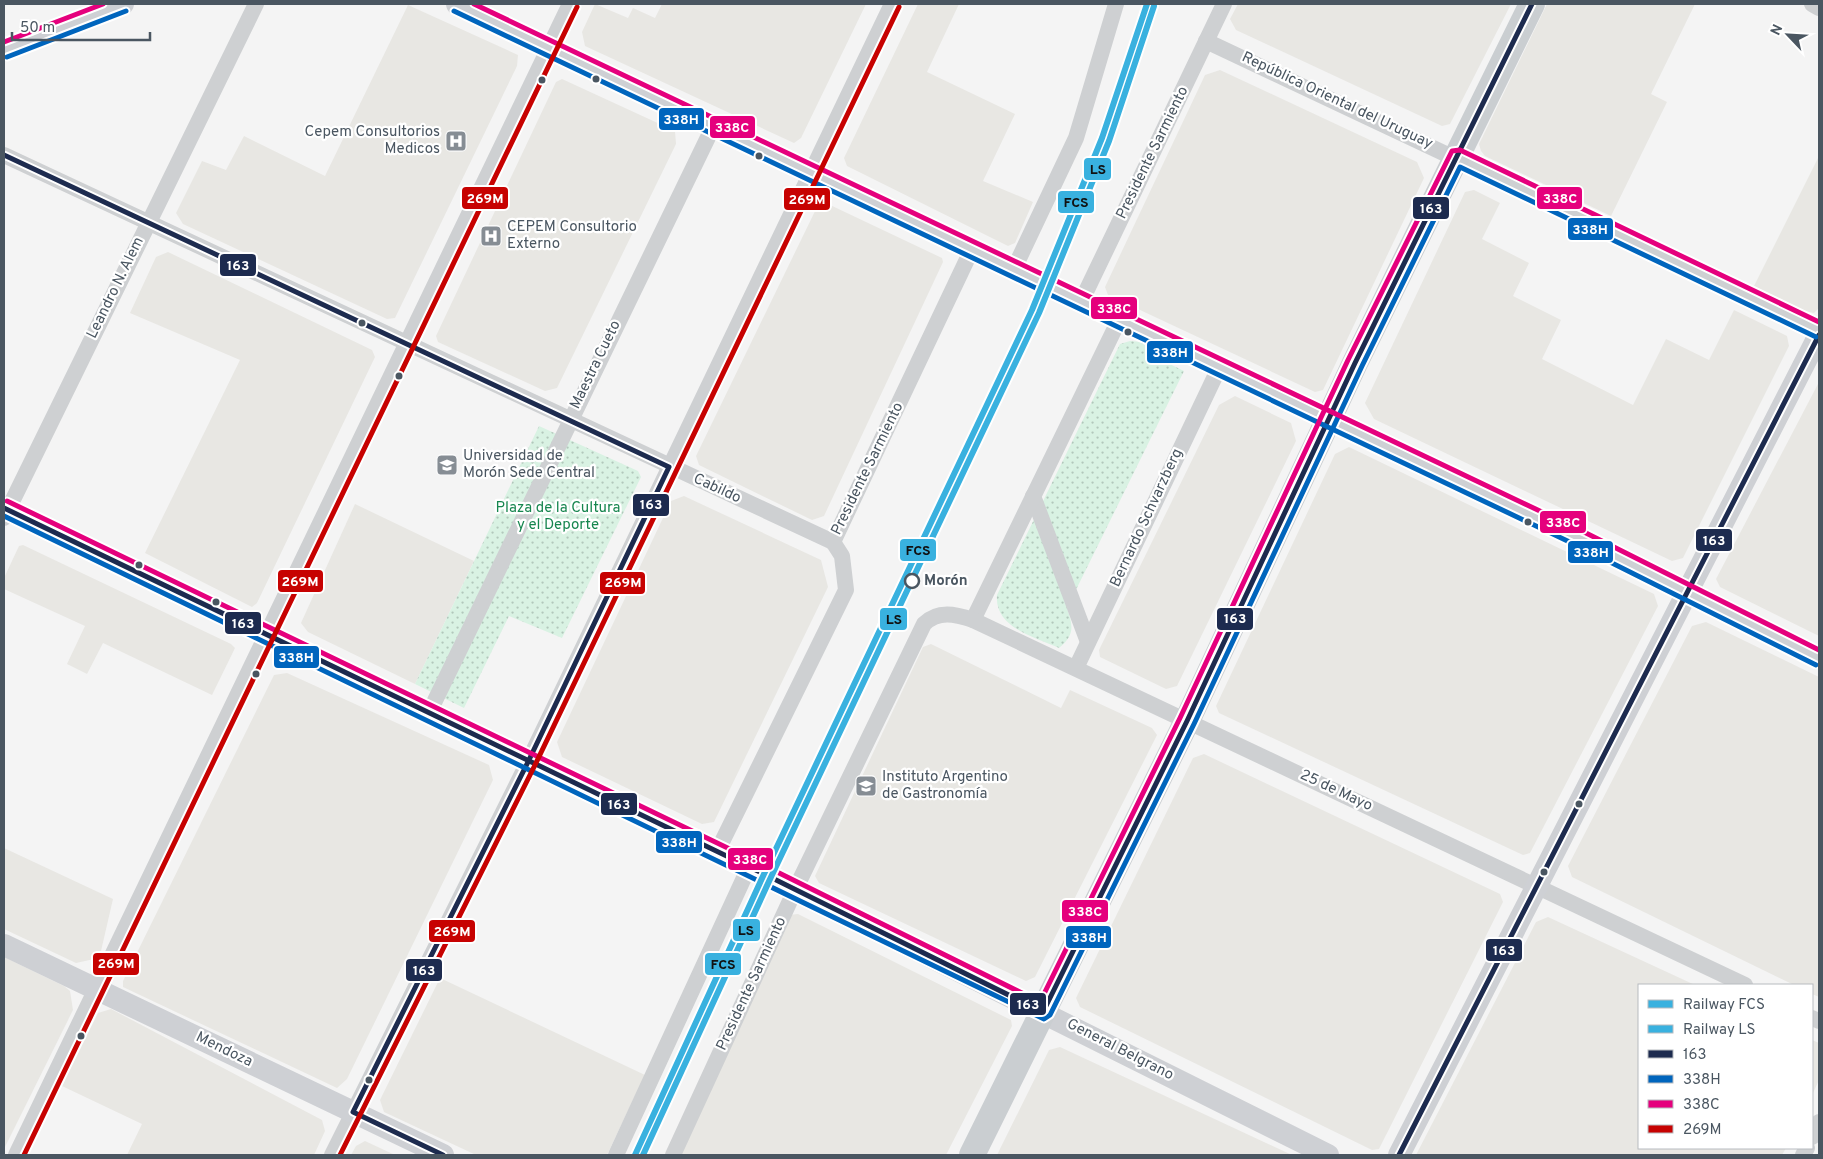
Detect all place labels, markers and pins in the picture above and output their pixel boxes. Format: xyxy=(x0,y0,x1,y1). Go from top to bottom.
unlabelled marker xyxy=(591,74,601,84)
unlabelled marker xyxy=(537,75,547,85)
place label: Cepem Consultorios Medicos xyxy=(304,123,440,159)
hospital icon: Cepem Consultorios Medicos xyxy=(444,129,468,153)
unlabelled marker xyxy=(754,151,764,161)
place label: CEPEM Consultorio Externo xyxy=(507,218,637,254)
hospital icon: CEPEM Consultorio Externo xyxy=(479,224,503,248)
unlabelled marker xyxy=(357,318,367,328)
unlabelled marker xyxy=(1123,327,1133,337)
unlabelled marker xyxy=(394,371,404,381)
place label: Universidad de Morón Sede Central xyxy=(463,447,595,483)
school or university icon: Universidad de Morón Sede Central xyxy=(435,453,459,477)
unlabelled marker xyxy=(1523,517,1533,527)
unlabelled marker xyxy=(134,560,144,570)
place label: Morón xyxy=(924,572,968,591)
marker: Morón xyxy=(904,573,920,589)
unlabelled marker xyxy=(211,597,221,607)
unlabelled marker xyxy=(251,669,261,679)
place label: Instituto Argentino de Gastronomía xyxy=(882,768,1008,804)
school or university icon: Instituto Argentino de Gastronomía xyxy=(854,774,878,798)
unlabelled marker xyxy=(1574,799,1584,809)
unlabelled marker xyxy=(1539,867,1549,877)
unlabelled marker xyxy=(76,1031,86,1041)
unlabelled marker xyxy=(364,1075,374,1085)

